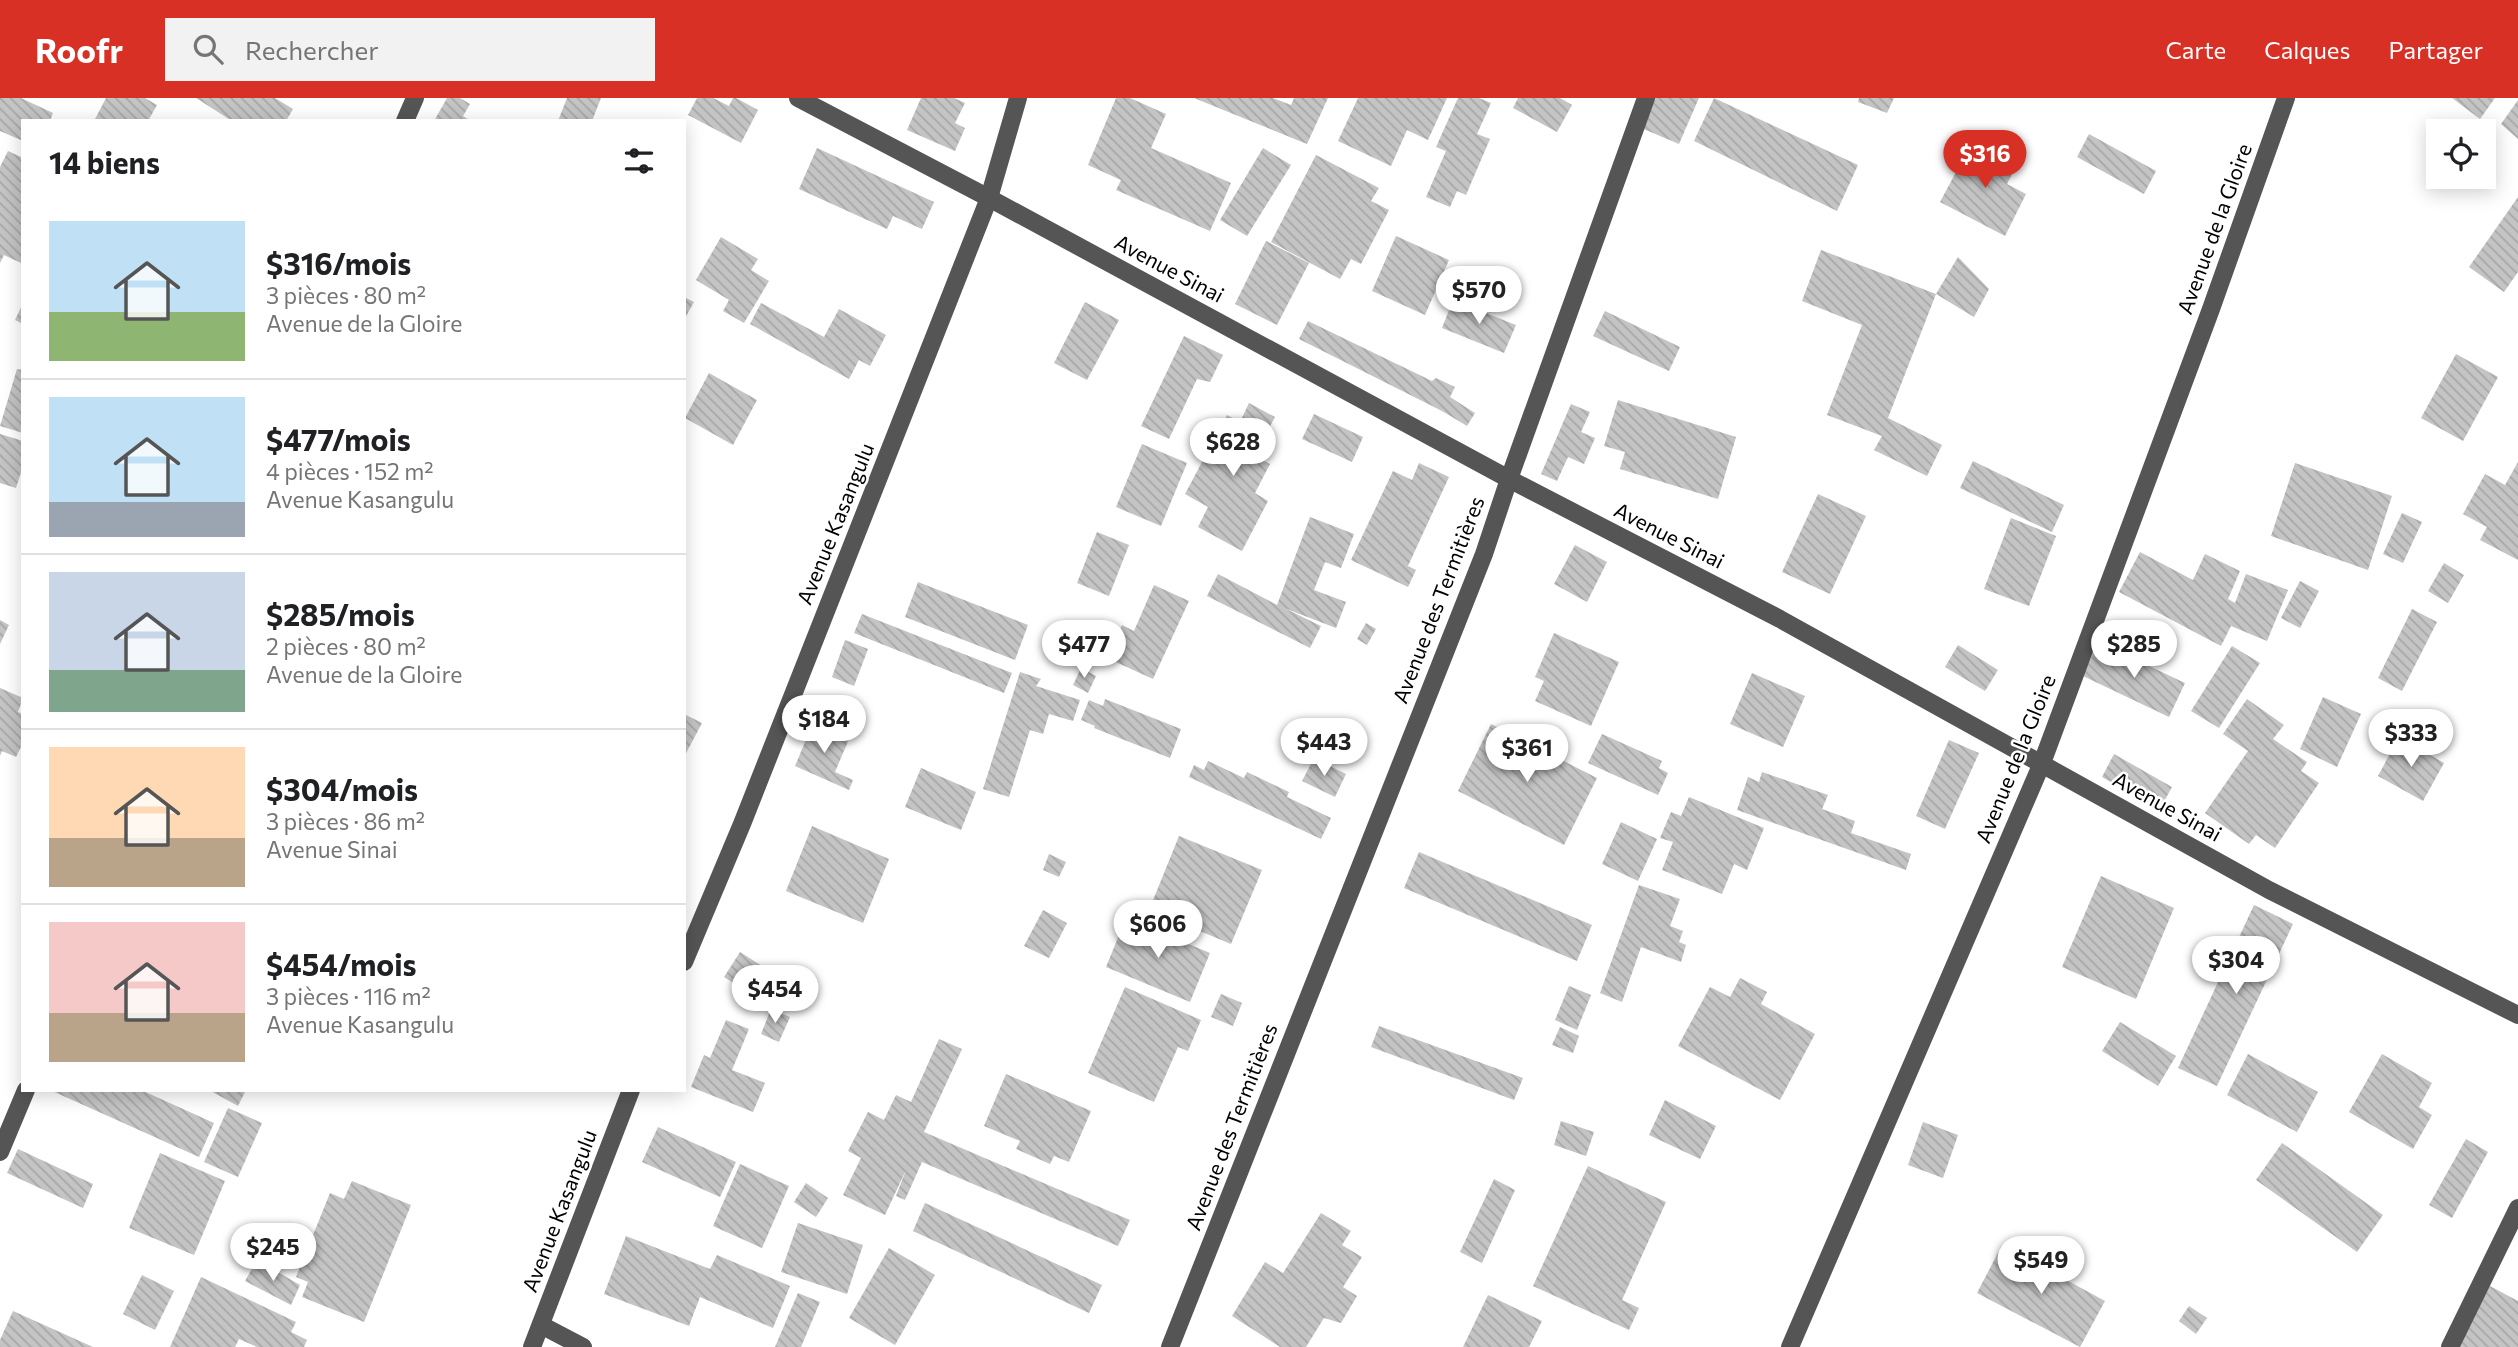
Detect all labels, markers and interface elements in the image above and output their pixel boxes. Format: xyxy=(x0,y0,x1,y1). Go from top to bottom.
search box xyxy=(165,18,655,81)
text: Roofr xyxy=(35,29,123,70)
icon: search xyxy=(189,30,227,68)
text: Rechercher xyxy=(245,34,379,65)
text: Carte xyxy=(2165,35,2226,64)
text: Calques xyxy=(2264,35,2350,64)
text: Partager xyxy=(2388,35,2483,64)
map controls xyxy=(2426,119,2496,189)
button: locate xyxy=(2426,119,2496,189)
pin: $316 xyxy=(1944,130,2026,190)
text: $316 xyxy=(1959,139,2011,167)
street label: Avenue de la Gloire xyxy=(2171,140,2256,317)
icon: filters xyxy=(620,142,658,180)
text: 14 biens xyxy=(49,143,160,180)
street label: Avenue Sinai xyxy=(1111,228,1229,307)
text: $316/mois xyxy=(266,244,411,281)
icon: home xyxy=(105,249,189,333)
pin: $570 xyxy=(1438,266,1520,326)
text: $570 xyxy=(1452,275,1506,303)
text: 3 pièces · 80 m² xyxy=(266,281,426,309)
text: Avenue de la Gloire xyxy=(266,309,462,337)
pin: $628 xyxy=(1192,418,1274,478)
text: $477/mois xyxy=(266,420,411,457)
icon: home xyxy=(105,425,189,509)
text: $628 xyxy=(1206,427,1260,455)
street label: Avenue Kasangulu xyxy=(791,439,878,608)
text: 4 pièces · 152 m² xyxy=(266,457,434,485)
text: Avenue Kasangulu xyxy=(266,485,454,513)
street label: Avenue des Termitières xyxy=(1387,492,1489,706)
street label: Avenue Sinai xyxy=(1610,496,1729,573)
text: $285/mois xyxy=(266,595,415,632)
icon: home xyxy=(105,600,189,684)
pin: $477 xyxy=(1043,620,1125,680)
pin: $285 xyxy=(2093,620,2175,680)
text: $477 xyxy=(1058,629,1110,657)
text: $285 xyxy=(2107,629,2161,657)
text: 2 pièces · 80 m² xyxy=(266,632,426,660)
text: Avenue de la Gloire xyxy=(266,660,462,688)
street label: Avenue de la Gloire xyxy=(1969,671,2060,846)
pin: $184 xyxy=(783,696,865,755)
text: $184 xyxy=(798,704,850,732)
pin: $333 xyxy=(2370,710,2452,769)
pin: $443 xyxy=(1283,718,1365,778)
text: $333 xyxy=(2384,718,2438,746)
pin: $361 xyxy=(1486,724,1568,784)
text: $443 xyxy=(1297,727,1351,755)
text: $361 xyxy=(1501,733,1553,761)
street label: Avenue Sinai xyxy=(2109,766,2226,846)
text: $304/mois xyxy=(266,770,418,807)
icon: home xyxy=(105,775,189,859)
text: 3 pièces · 86 m² xyxy=(266,807,425,835)
text: Avenue Sinai xyxy=(266,835,398,863)
pin: $606 xyxy=(1117,900,1199,960)
text: $606 xyxy=(1130,909,1186,937)
pin: $304 xyxy=(2195,936,2277,996)
text: $454/mois xyxy=(266,945,417,982)
text: $304 xyxy=(2208,945,2264,973)
icon: home xyxy=(105,950,189,1034)
pin: $454 xyxy=(734,965,816,1025)
text: $454 xyxy=(748,974,802,1002)
text: 3 pièces · 116 m² xyxy=(266,982,431,1010)
text: Avenue Kasangulu xyxy=(266,1010,454,1038)
street label: Avenue des Termitières xyxy=(1180,1019,1282,1233)
street label: Avenue Kasangulu xyxy=(516,1126,601,1295)
pin: $245 xyxy=(232,1224,314,1283)
text: $245 xyxy=(246,1232,300,1260)
pin: $549 xyxy=(2000,1236,2082,1296)
text: $549 xyxy=(2014,1245,2068,1273)

